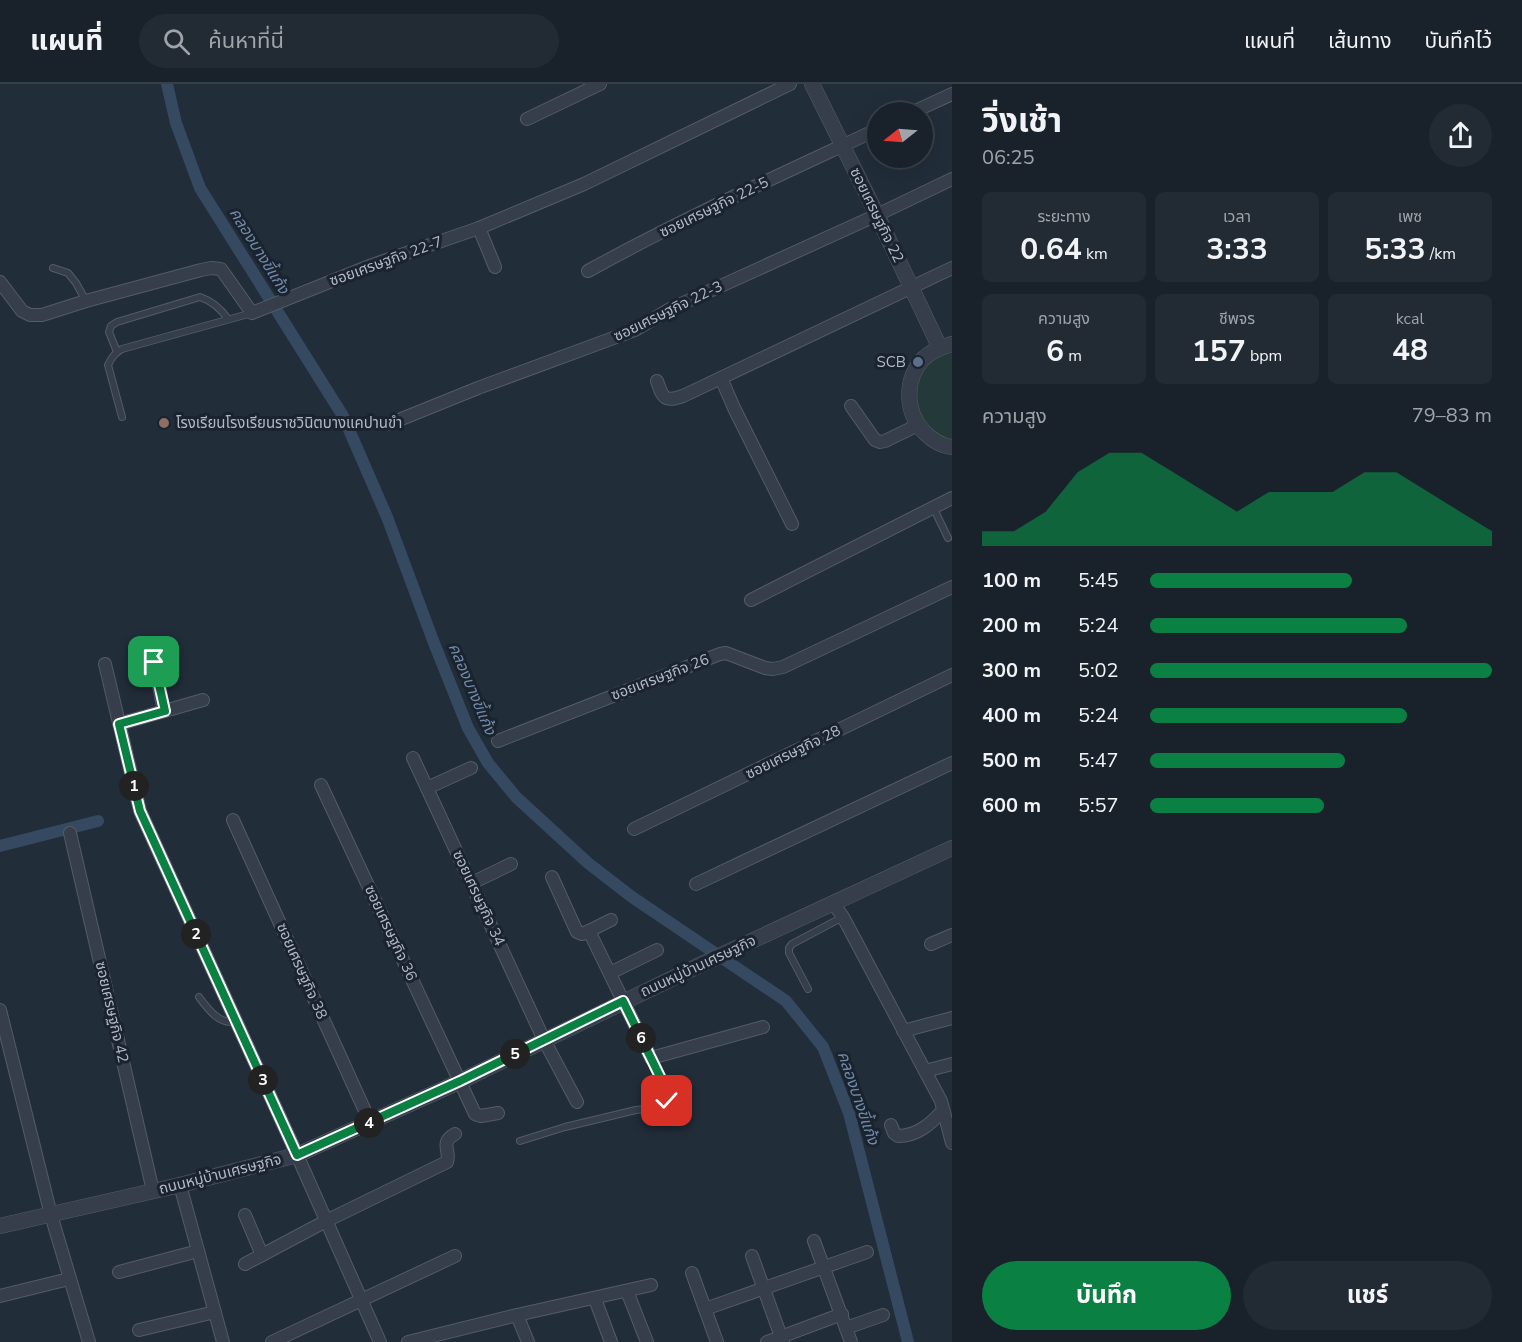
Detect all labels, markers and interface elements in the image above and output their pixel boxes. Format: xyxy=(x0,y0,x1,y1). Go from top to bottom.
search box xyxy=(139,14,559,68)
text: แผนที่ xyxy=(30,22,103,60)
icon: search xyxy=(160,25,193,58)
text: ค้นหาที่นี่ xyxy=(208,26,284,56)
text: แผนที่ xyxy=(1244,27,1295,55)
text: เส้นทาง xyxy=(1328,27,1392,55)
text: บันทึกไว้ xyxy=(1425,27,1492,55)
text: วิ่งเช้า xyxy=(982,99,1062,144)
north arrow xyxy=(867,102,933,168)
map controls xyxy=(867,102,933,168)
button: share xyxy=(1429,104,1492,167)
text: 06:25 xyxy=(982,144,1035,171)
street label: ซอยเศรษฐกิจ 22 xyxy=(845,164,909,266)
street label: ซอยเศรษฐกิจ 22-5 xyxy=(656,172,772,242)
water label: คลองบางขี้แก้ง xyxy=(224,203,296,299)
text: ระยะทาง xyxy=(1038,206,1090,228)
text: เวลา xyxy=(1223,206,1251,228)
text: เพซ xyxy=(1398,206,1422,228)
text: 0.64 xyxy=(1020,229,1082,270)
text: 3:33 xyxy=(1206,229,1268,270)
text: 5:33 xyxy=(1364,229,1426,270)
street label: ซอยเศรษฐกิจ 22-7 xyxy=(327,231,445,291)
text: km xyxy=(1082,243,1108,265)
text: /km xyxy=(1426,243,1456,265)
street label: ซอยเศรษฐกิจ 22-3 xyxy=(610,276,726,346)
text: ความสูง xyxy=(1038,308,1090,330)
text: ชีพจร xyxy=(1219,308,1255,330)
text: kcal xyxy=(1396,308,1424,330)
text: 48 xyxy=(1392,330,1428,371)
text: 6 xyxy=(1046,331,1064,372)
text: 157 xyxy=(1192,331,1246,372)
text: m xyxy=(1064,345,1082,367)
text: bpm xyxy=(1246,345,1282,367)
place label: SCB xyxy=(877,352,906,372)
marker: SCB xyxy=(911,355,925,369)
text: 79–83 m xyxy=(1412,402,1492,429)
text: ความสูง xyxy=(982,403,1047,430)
place label: โรงเรียนโรงเรียนราชวินิตบางแคปานขำ xyxy=(176,413,402,433)
marker: โรงเรียนโรงเรียนราชวินิตบางแคปานขำ xyxy=(157,416,171,430)
text: 100 m xyxy=(982,567,1041,594)
text: 5:45 xyxy=(1078,567,1119,594)
text: 200 m xyxy=(982,612,1041,639)
text: 5:24 xyxy=(1078,612,1119,639)
pin xyxy=(128,636,179,687)
water label: คลองบางขี้แก้ง xyxy=(443,639,503,739)
icon: arrive xyxy=(137,645,170,678)
street label: ซอยเศรษฐกิจ 26 xyxy=(608,649,712,705)
text: 300 m xyxy=(982,657,1041,684)
text: 5:02 xyxy=(1078,657,1119,684)
text: 400 m xyxy=(982,702,1041,729)
text: 5:24 xyxy=(1078,702,1119,729)
street label: ซอยเศรษฐกิจ 28 xyxy=(742,720,844,784)
text: 500 m xyxy=(982,747,1041,774)
text: 5:47 xyxy=(1078,747,1119,774)
pin: 1 xyxy=(119,771,149,801)
text: 1 xyxy=(129,775,139,797)
text: 600 m xyxy=(982,792,1041,819)
text: 5:57 xyxy=(1078,792,1119,819)
street label: ซอยเศรษฐกิจ 34 xyxy=(448,847,510,949)
street label: ซอยเศรษฐกิจ 36 xyxy=(360,882,422,984)
pin: 2 xyxy=(181,919,211,949)
street label: ซอยเศรษฐกิจ 38 xyxy=(272,920,332,1022)
text: 2 xyxy=(191,923,201,945)
street label: ถนนหมู่บ้านเศรษฐกิจ xyxy=(637,930,759,1002)
street label: ซอยเศรษฐกิจ 42 xyxy=(91,959,133,1065)
pin: 6 xyxy=(626,1023,656,1053)
text: 6 xyxy=(636,1027,646,1049)
pin: 5 xyxy=(500,1039,530,1069)
text: 5 xyxy=(510,1043,520,1065)
water label: คลองบางขี้แก้ง xyxy=(832,1048,886,1149)
pin: 3 xyxy=(248,1065,278,1095)
text: 3 xyxy=(258,1069,268,1091)
pin xyxy=(641,1075,692,1126)
icon: check xyxy=(650,1084,683,1117)
pin: 4 xyxy=(354,1108,384,1138)
text: 4 xyxy=(364,1112,374,1134)
street label: ถนนหมู่บ้านเศรษฐกิจ xyxy=(157,1149,283,1199)
button: บันทึก xyxy=(982,1261,1231,1330)
button: แชร์ xyxy=(1243,1261,1492,1330)

